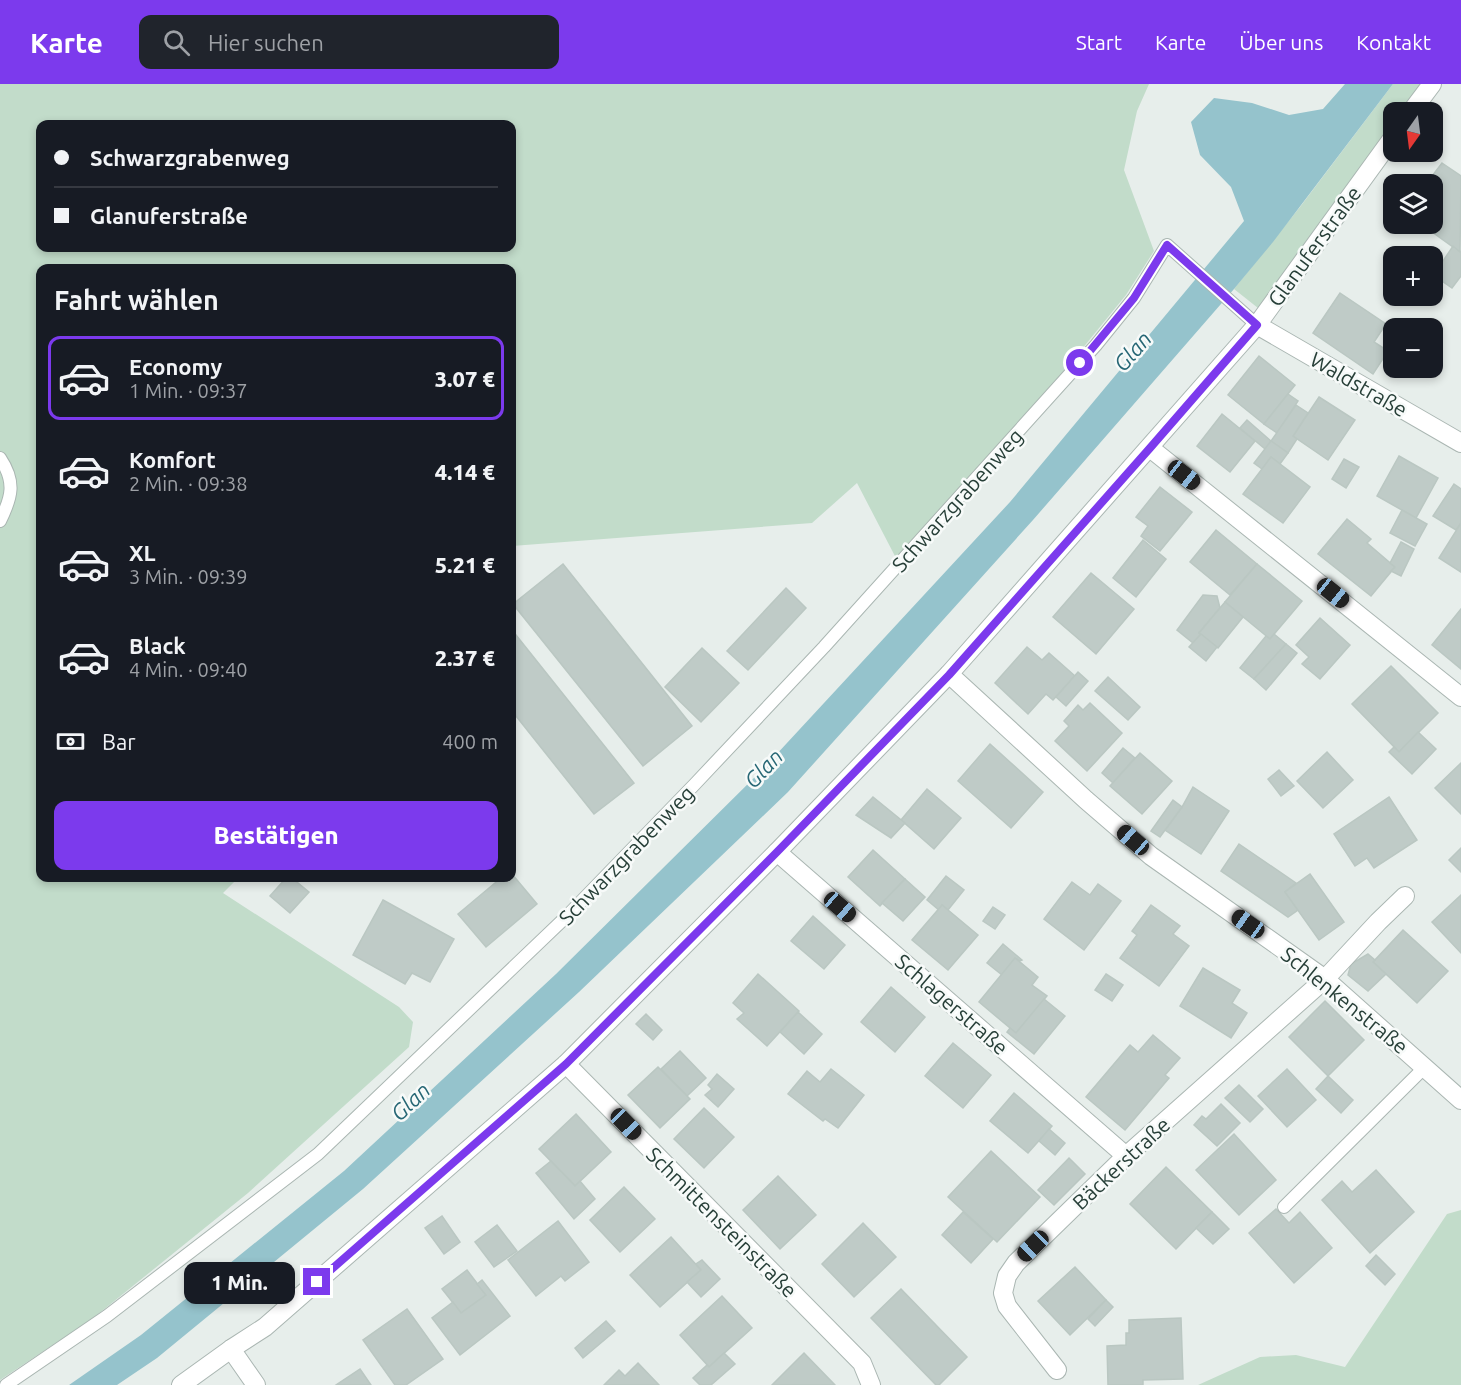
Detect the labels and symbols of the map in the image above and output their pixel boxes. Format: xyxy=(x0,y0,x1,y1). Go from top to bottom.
north arrow xyxy=(1383,102,1443,162)
street label: Glanuferstraße xyxy=(1263,181,1365,311)
water label: Glan xyxy=(1108,326,1156,376)
street label: Waldstraße xyxy=(1306,347,1412,421)
route start xyxy=(1066,349,1093,376)
street label: Schwarzgrabenweg xyxy=(887,424,1027,576)
car xyxy=(1164,457,1204,493)
car xyxy=(1313,575,1353,611)
water label: Glan xyxy=(739,743,787,793)
street label: Schwarzgrabenweg xyxy=(554,781,698,929)
car xyxy=(1114,821,1152,859)
car xyxy=(821,888,859,926)
car xyxy=(1228,906,1268,942)
street label: Schlenkenstraße xyxy=(1277,942,1413,1058)
street label: Schlagerstraße xyxy=(891,949,1013,1059)
water label: Glan xyxy=(385,1077,435,1125)
car xyxy=(607,1105,645,1143)
street label: Bäckerstraße xyxy=(1067,1112,1175,1214)
street label: Schmittensteinstraße xyxy=(642,1142,802,1302)
car xyxy=(1014,1227,1052,1265)
callout: 1 Min. xyxy=(185,1261,296,1303)
route end xyxy=(303,1268,330,1295)

